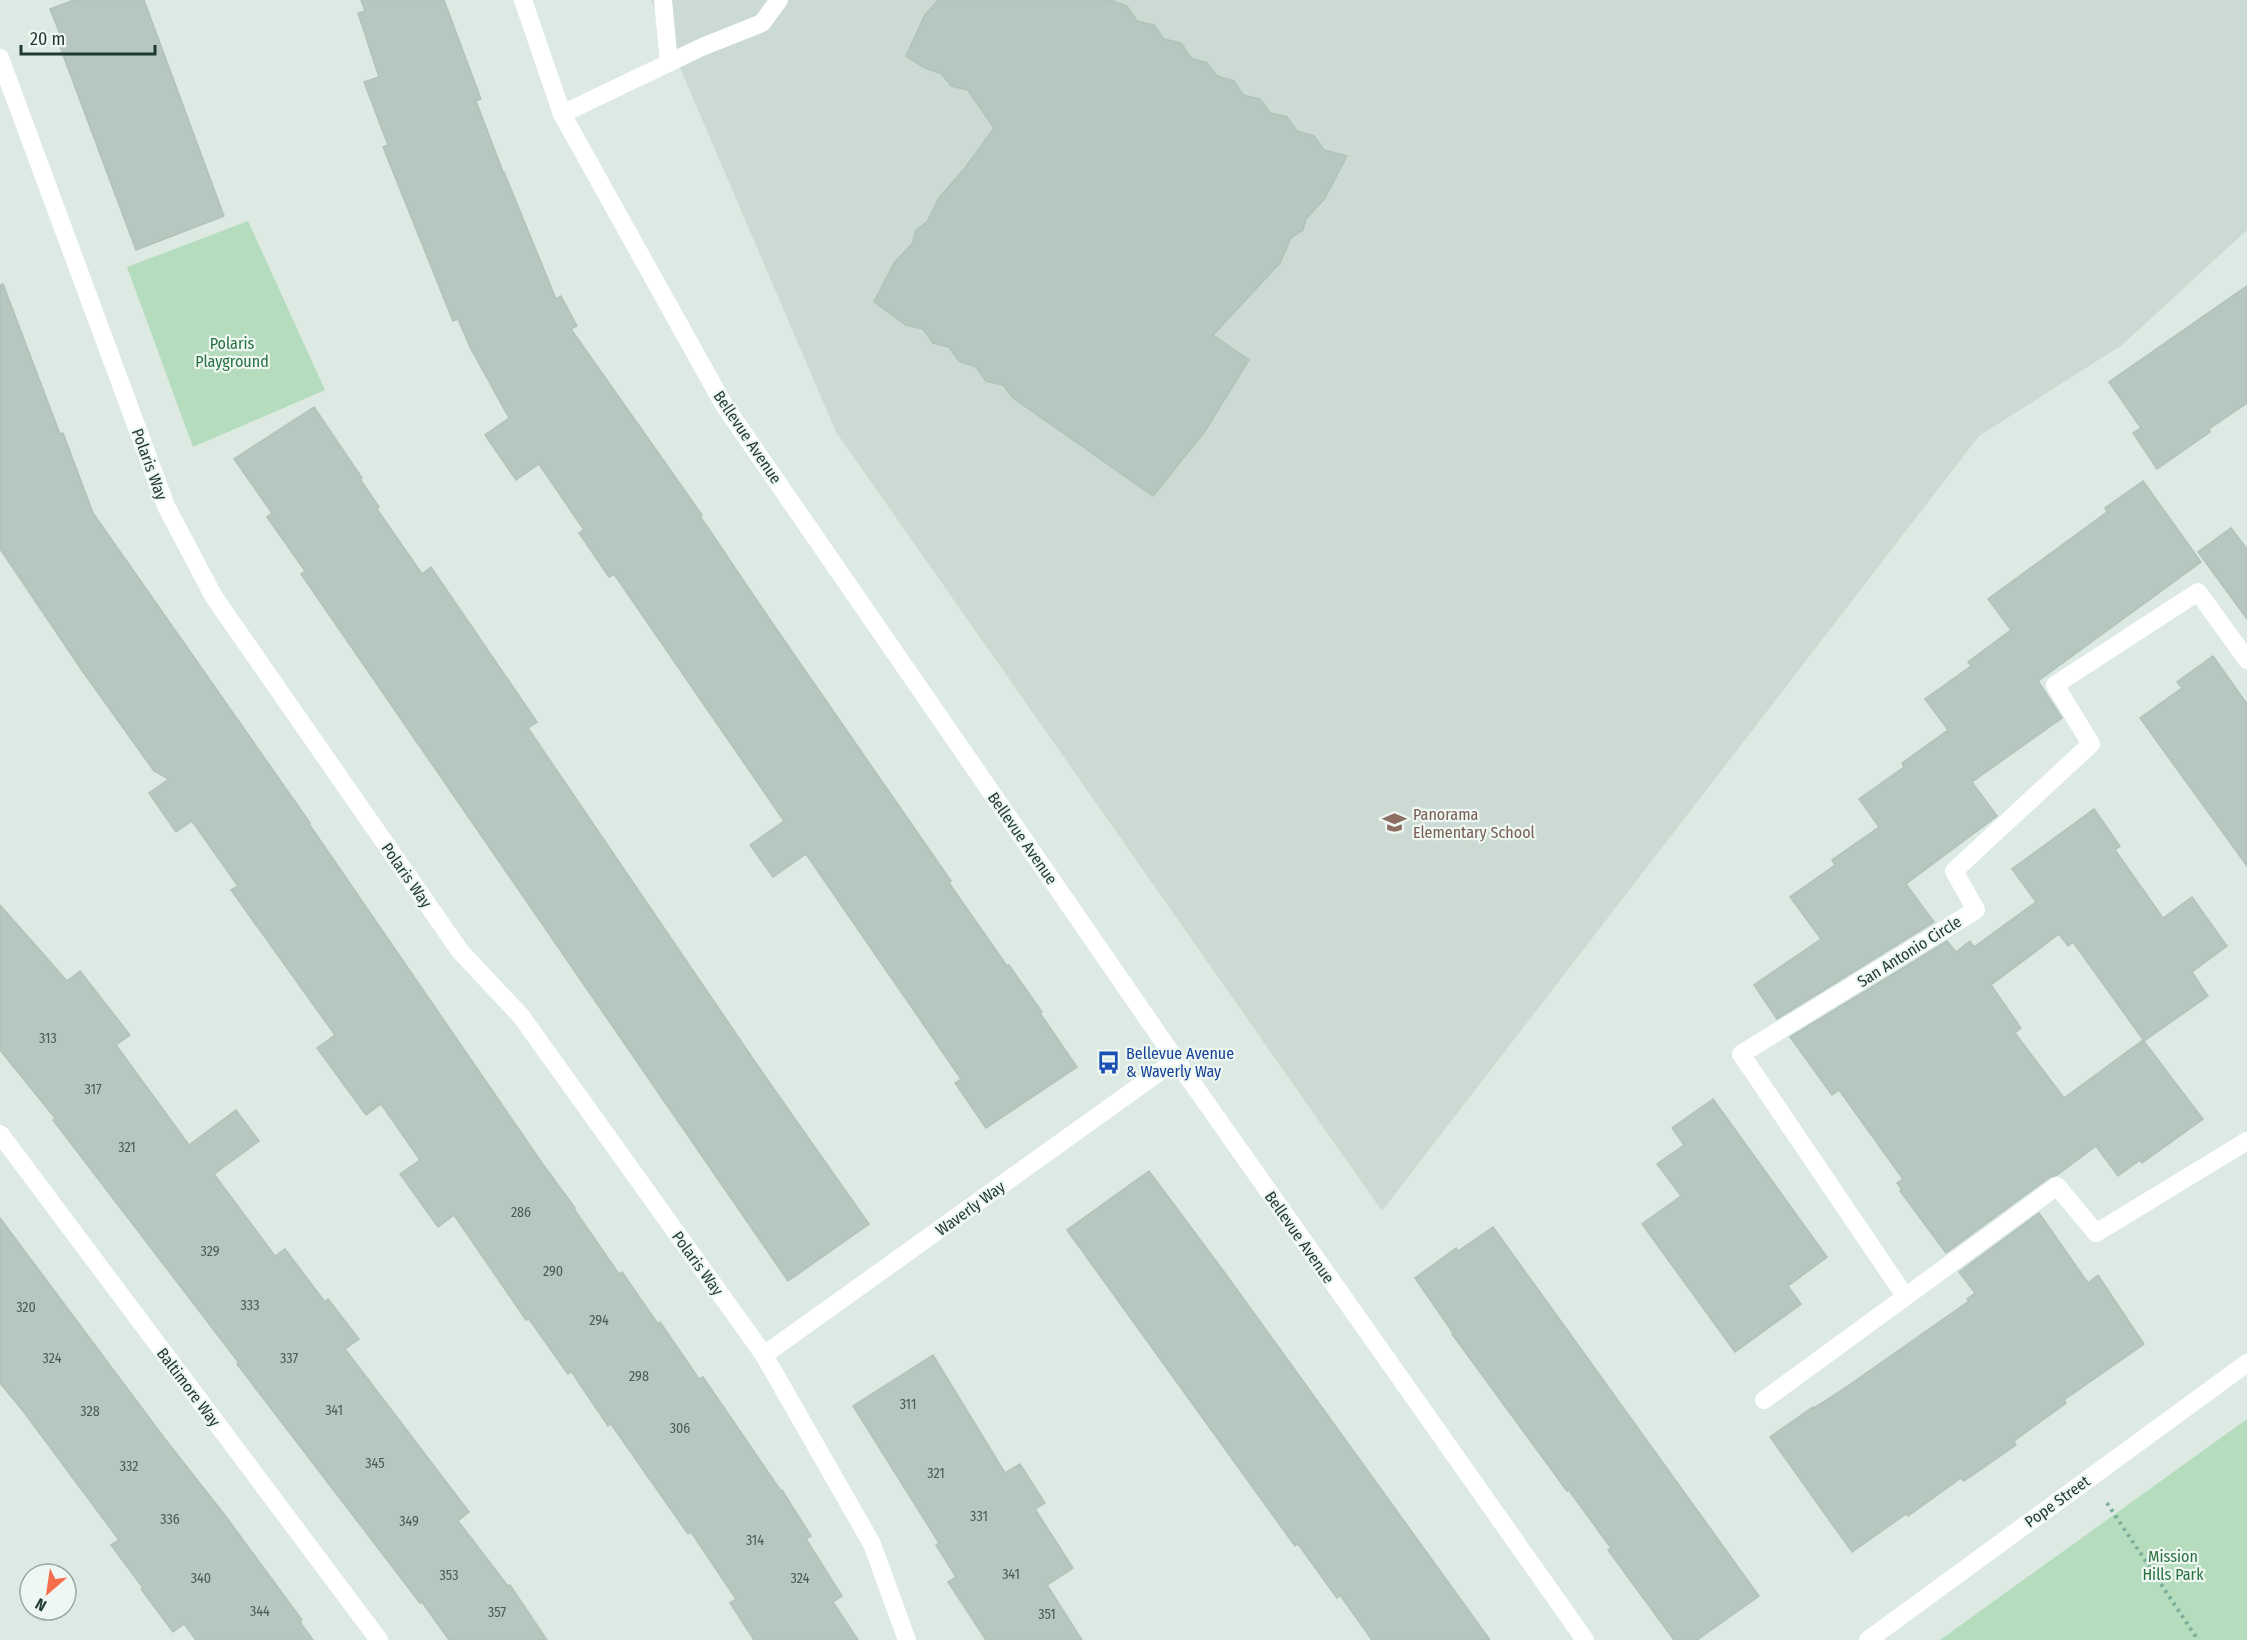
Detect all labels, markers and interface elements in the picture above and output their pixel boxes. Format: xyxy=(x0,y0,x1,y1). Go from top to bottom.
scale bar xyxy=(21,18,154,56)
text: 20 m xyxy=(30,28,65,50)
park label: Polaris Playground xyxy=(195,334,269,371)
street label: Bellevue Avenue xyxy=(709,387,786,487)
street label: Polaris Way xyxy=(128,426,172,503)
street label: Bellevue Avenue xyxy=(984,789,1061,888)
place label: Panorama Elementary School xyxy=(1413,805,1535,842)
school or university icon: Panorama Elementary School xyxy=(1382,810,1408,836)
street label: Polaris Way xyxy=(377,839,436,912)
street label: San Antonio Circle xyxy=(1854,912,1965,991)
house number: 313 xyxy=(39,1030,57,1047)
place label: Bellevue Avenue & Waverly Way xyxy=(1126,1044,1234,1081)
bus stop icon: Bellevue Avenue & Waverly Way xyxy=(1095,1049,1121,1075)
house number: 317 xyxy=(84,1081,102,1098)
house number: 321 xyxy=(118,1139,136,1156)
street label: Waverly Way xyxy=(932,1176,1009,1240)
street label: Bellevue Avenue xyxy=(1261,1188,1338,1287)
house number: 286 xyxy=(511,1204,531,1221)
street label: Polaris Way xyxy=(668,1227,728,1300)
house number: 329 xyxy=(200,1243,220,1260)
house number: 290 xyxy=(543,1263,563,1280)
house number: 333 xyxy=(241,1297,259,1314)
house number: 320 xyxy=(16,1299,36,1316)
house number: 294 xyxy=(589,1312,609,1329)
street label: Baltimore Way xyxy=(153,1344,225,1431)
house number: 324 xyxy=(43,1350,62,1367)
house number: 337 xyxy=(280,1350,298,1367)
house number: 298 xyxy=(629,1368,649,1385)
house number: 311 xyxy=(900,1396,916,1413)
house number: 341 xyxy=(325,1402,343,1419)
house number: 328 xyxy=(80,1403,100,1420)
house number: 306 xyxy=(670,1420,690,1437)
house number: 345 xyxy=(365,1455,385,1472)
house number: 332 xyxy=(120,1458,138,1475)
house number: 321 xyxy=(927,1465,945,1482)
street label: Pope Street xyxy=(2021,1471,2094,1531)
house number: 331 xyxy=(970,1508,988,1525)
house number: 336 xyxy=(160,1511,180,1528)
house number: 349 xyxy=(399,1513,419,1530)
house number: 314 xyxy=(746,1532,764,1549)
park label: Mission Hills Park xyxy=(2142,1547,2204,1584)
north arrow xyxy=(18,1562,78,1622)
house number: 341 xyxy=(1002,1566,1020,1583)
house number: 353 xyxy=(440,1567,458,1584)
house number: 340 xyxy=(191,1570,211,1587)
house number: 324 xyxy=(791,1570,810,1587)
text: N xyxy=(32,1594,50,1615)
house number: 344 xyxy=(250,1603,270,1620)
house number: 357 xyxy=(488,1604,506,1621)
house number: 351 xyxy=(1038,1606,1056,1623)

